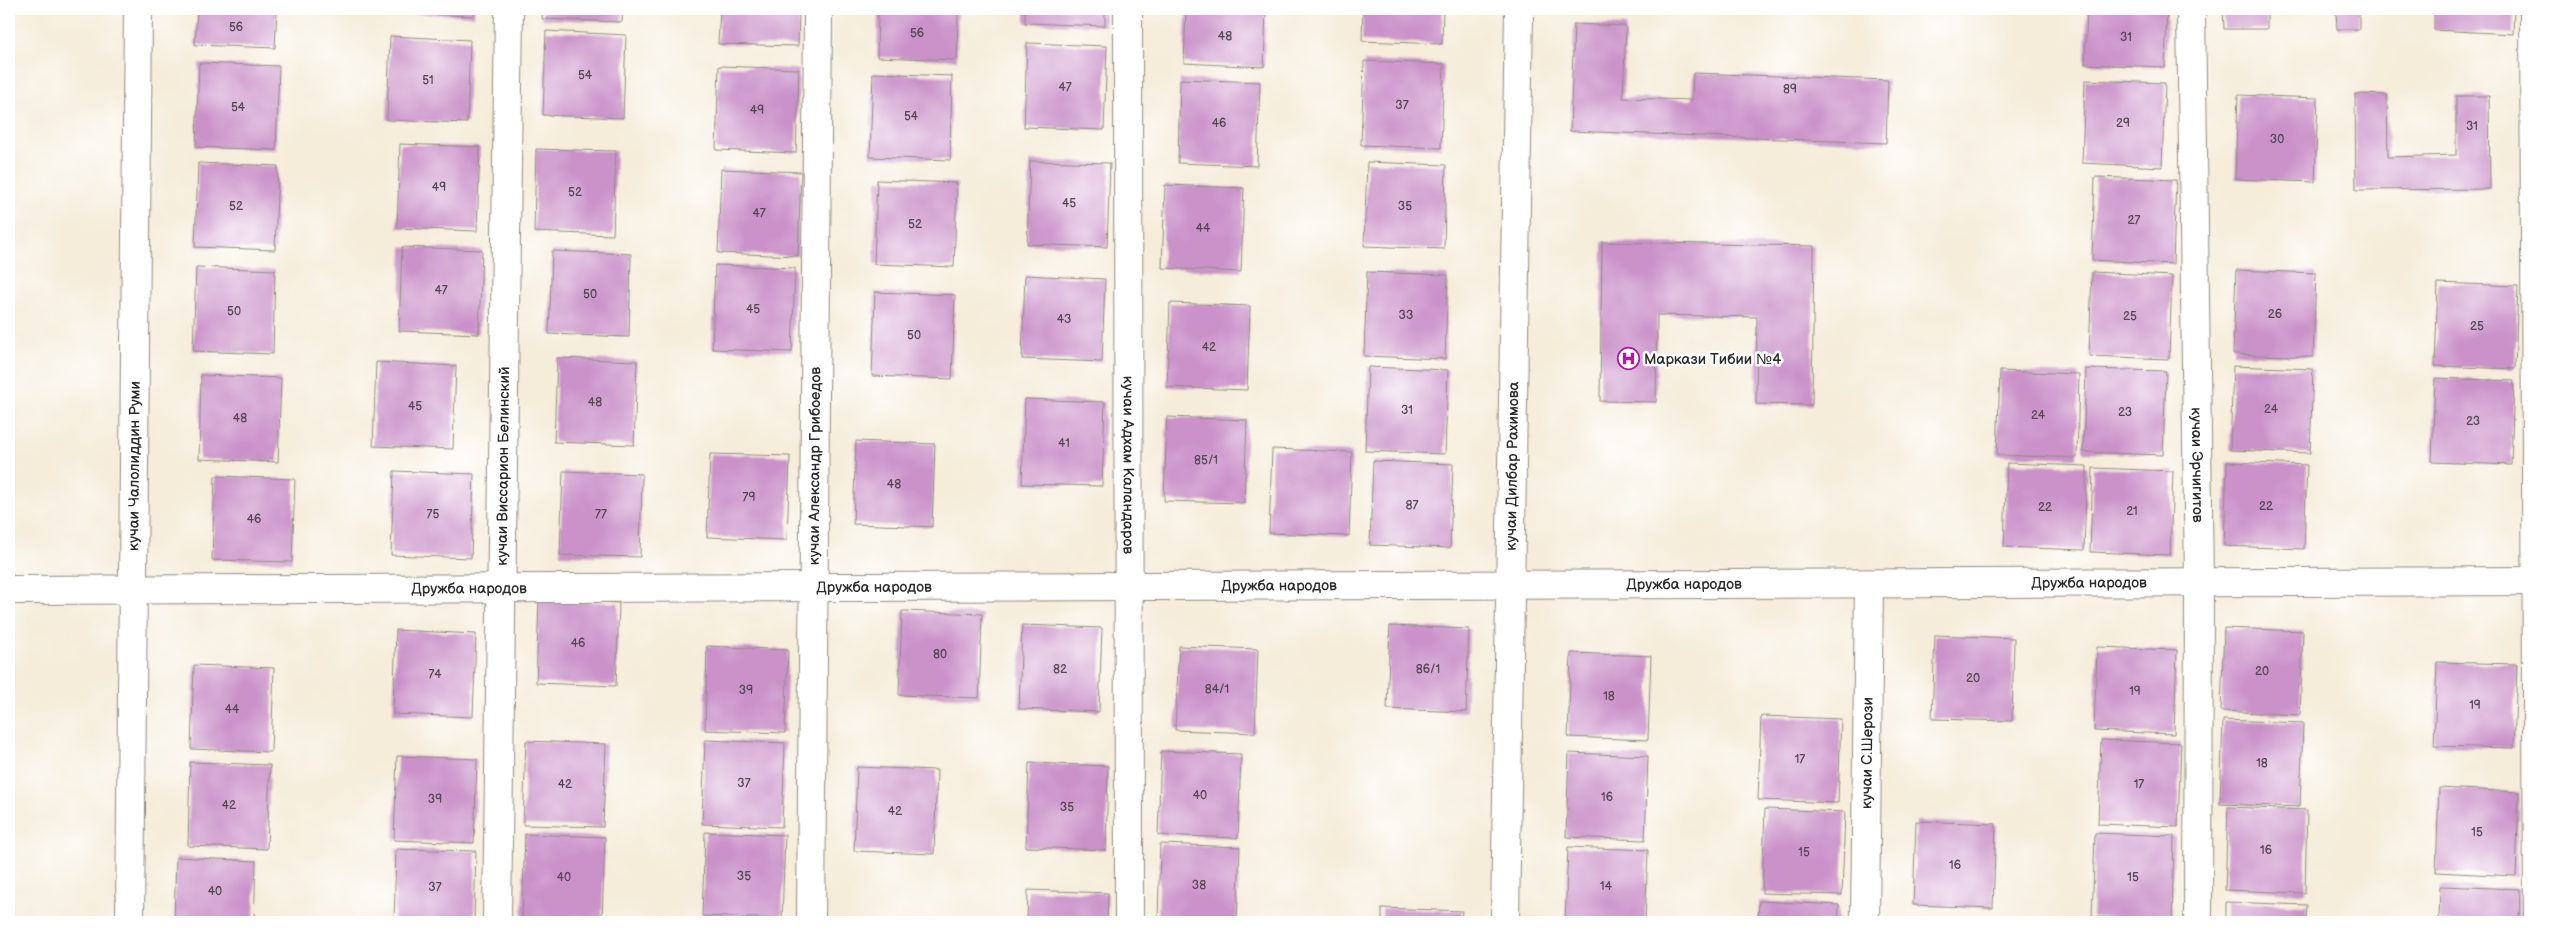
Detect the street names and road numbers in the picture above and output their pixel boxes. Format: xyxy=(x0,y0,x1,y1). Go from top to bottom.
street label: кучаи Виссарион Белинский xyxy=(493,366,514,566)
street label: кучаи Александр Грибоедов xyxy=(805,367,825,565)
street label: кучаи Адхам Каландаров xyxy=(1118,376,1138,554)
street label: кучаи Чалолиддин Руми xyxy=(124,381,145,551)
street label: кучаи Дилбар Рахимова xyxy=(1502,381,1523,551)
street label: кучаи Эрчигитов xyxy=(2187,407,2207,523)
street label: Дружба народов xyxy=(2031,573,2147,593)
street label: Дружба народов xyxy=(1626,575,1742,594)
street label: Дружба народов xyxy=(1221,576,1337,596)
street label: Дружба народов xyxy=(816,578,932,597)
street label: Дружба народов xyxy=(411,579,527,599)
street label: кучаи С.Шерози xyxy=(1857,697,1878,809)

